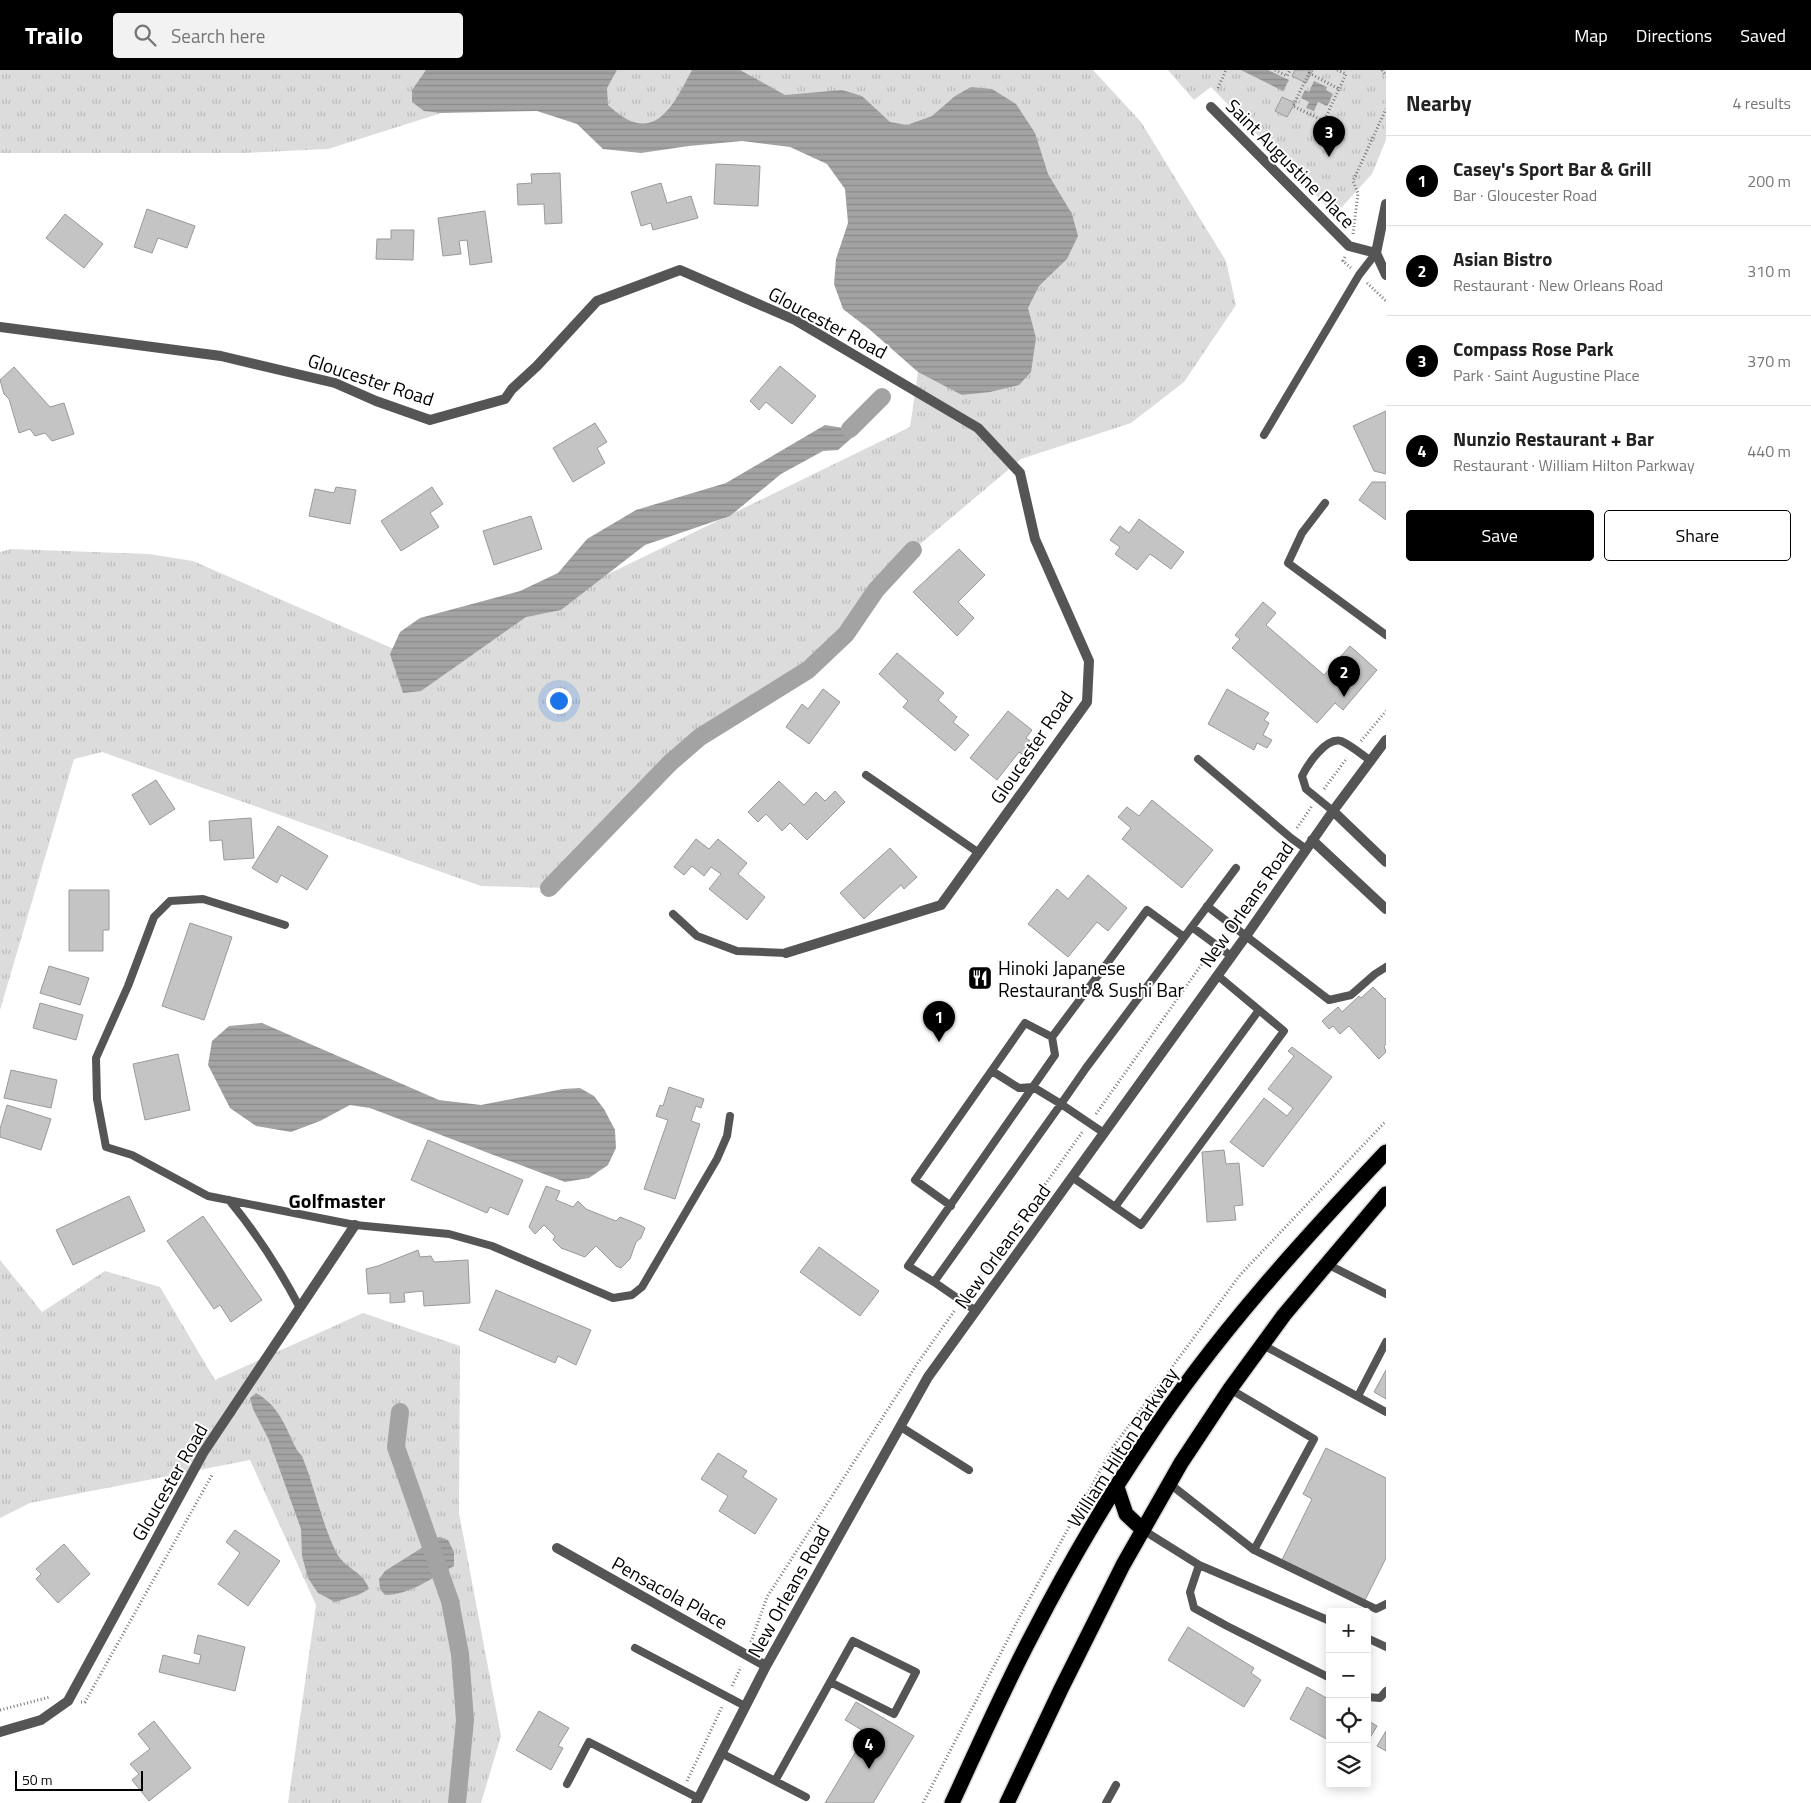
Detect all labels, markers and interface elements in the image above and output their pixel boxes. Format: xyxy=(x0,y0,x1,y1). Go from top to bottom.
search box xyxy=(113,13,463,58)
text: Trailo xyxy=(25,17,83,53)
icon: search xyxy=(131,21,159,49)
text: Search here xyxy=(171,21,265,50)
text: Map xyxy=(1574,22,1608,49)
text: Directions xyxy=(1636,22,1712,49)
text: Saved xyxy=(1740,22,1786,49)
text: Nearby xyxy=(1406,87,1471,119)
text: 4 results xyxy=(1732,91,1791,115)
street label: Saint Augustine Place xyxy=(1220,92,1362,234)
pin: 3 xyxy=(1313,116,1345,157)
text: Casey's Sport Bar & Grill xyxy=(1453,154,1652,183)
text: 1 xyxy=(1418,169,1426,193)
text: 200 m xyxy=(1747,169,1791,193)
text: Bar · Gloucester Road xyxy=(1453,183,1597,207)
text: Asian Bistro xyxy=(1453,244,1552,273)
text: 2 xyxy=(1418,259,1426,283)
text: 310 m xyxy=(1747,259,1791,283)
text: Restaurant · New Orleans Road xyxy=(1453,273,1663,297)
street label: Gloucester Road xyxy=(763,278,893,366)
text: Compass Rose Park xyxy=(1453,334,1614,363)
street label: Gloucester Road xyxy=(304,345,438,413)
text: 3 xyxy=(1418,349,1426,373)
text: 370 m xyxy=(1747,349,1791,373)
text: Park · Saint Augustine Place xyxy=(1453,363,1640,387)
text: Nunzio Restaurant + Bar xyxy=(1453,424,1654,453)
text: 4 xyxy=(1418,439,1426,463)
text: 440 m xyxy=(1747,439,1791,463)
text: Restaurant · William Hilton Parkway xyxy=(1453,453,1695,477)
button: Save xyxy=(1406,510,1594,561)
button: Share xyxy=(1604,510,1791,561)
pin: 2 xyxy=(1328,656,1360,697)
street label: Gloucester Road xyxy=(982,685,1080,809)
your location xyxy=(546,688,572,714)
street label: New Orleans Road xyxy=(1192,835,1300,973)
place label: Hinoki Japanese Restaurant & Sushi Bar xyxy=(998,953,1185,1004)
restaurant icon: Hinoki Japanese Restaurant & Sushi Bar xyxy=(967,965,993,991)
pin: 1 xyxy=(923,1001,955,1042)
street label: New Orleans Road xyxy=(947,1178,1057,1314)
district label: Golfmaster xyxy=(289,1185,386,1216)
street label: William Hilton Parkway xyxy=(1059,1361,1185,1533)
street label: Gloucester Road xyxy=(124,1418,214,1546)
street label: New Orleans Road xyxy=(739,1519,837,1663)
street label: Pensacola Place xyxy=(607,1548,733,1636)
map controls xyxy=(1326,1608,1371,1788)
button: + xyxy=(1326,1608,1371,1653)
button: − xyxy=(1326,1653,1371,1698)
button: locate xyxy=(1326,1698,1371,1743)
pin: 4 xyxy=(853,1728,885,1769)
button: layers xyxy=(1326,1743,1371,1788)
scale bar xyxy=(15,1768,142,1791)
text: 50 m xyxy=(22,1769,52,1790)

